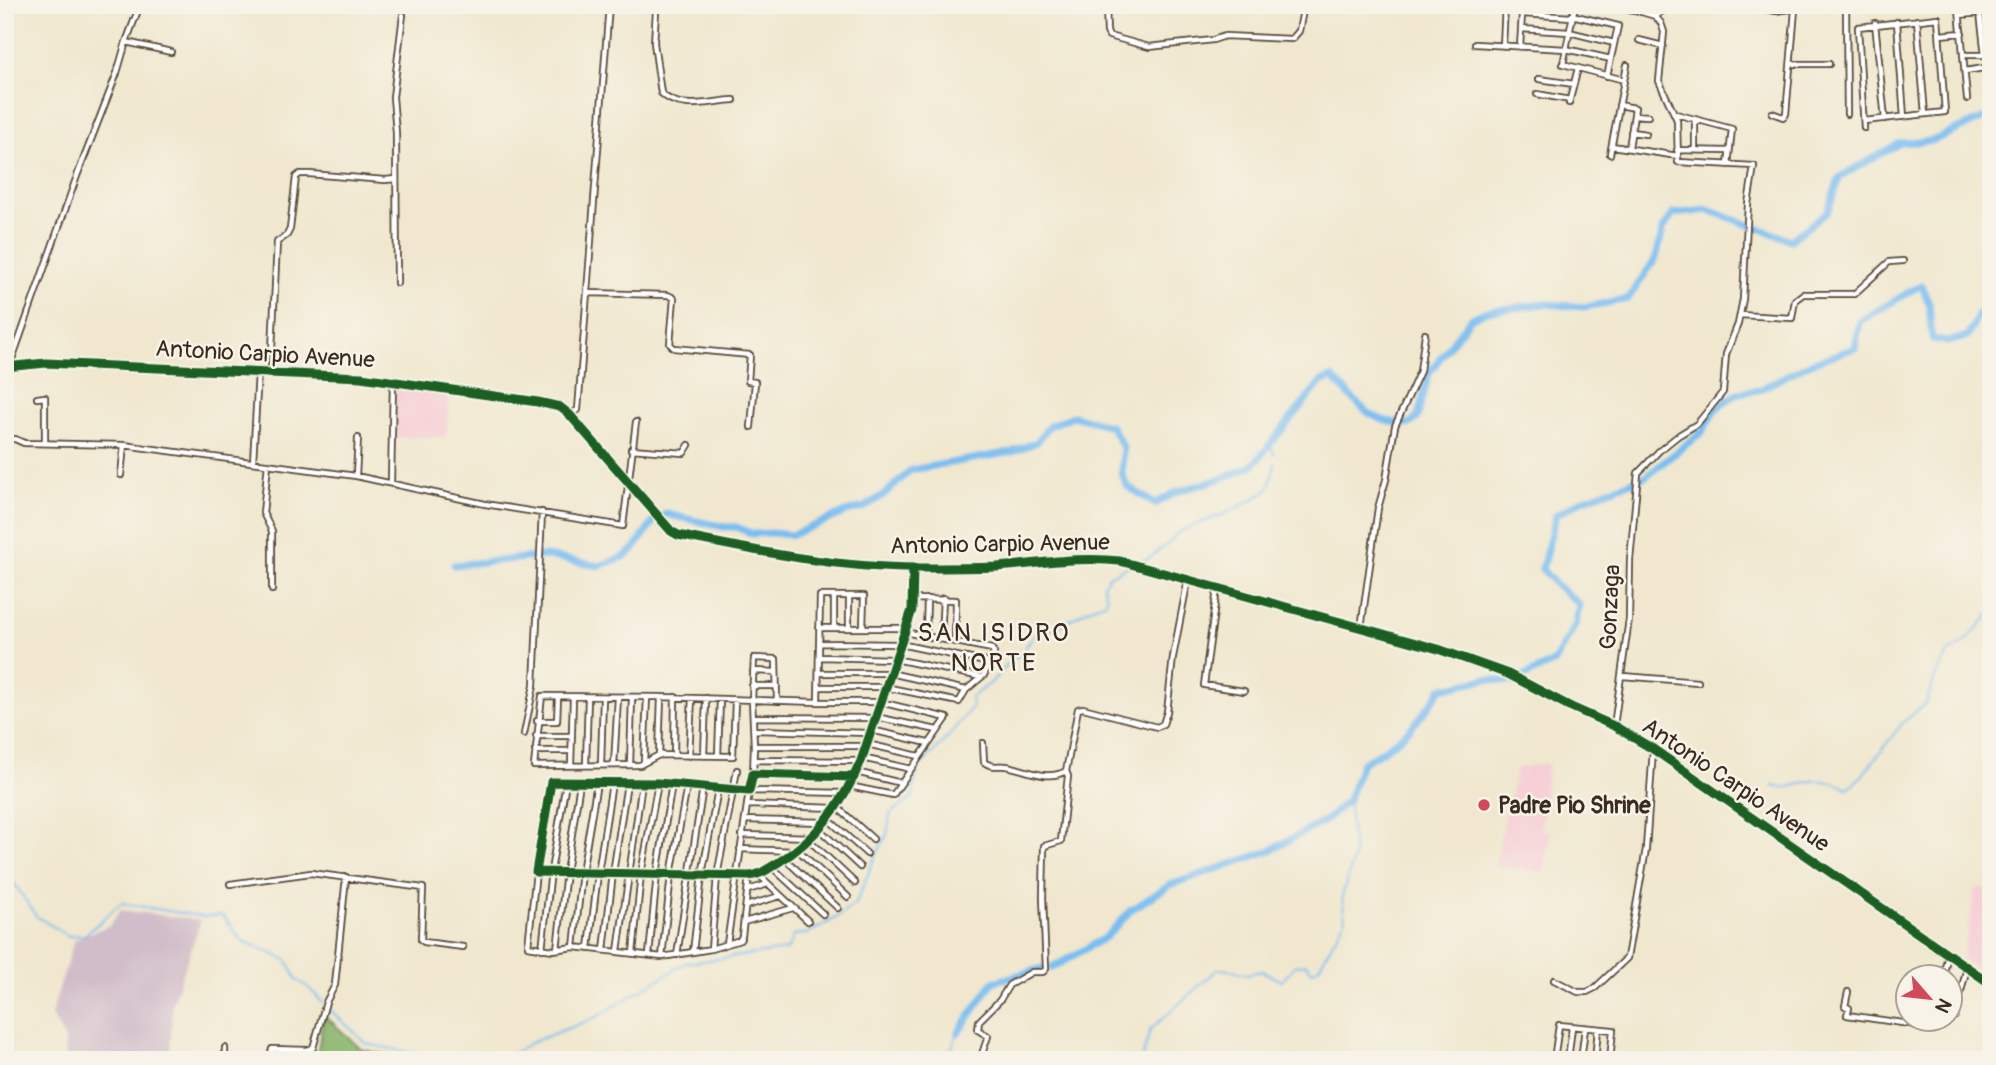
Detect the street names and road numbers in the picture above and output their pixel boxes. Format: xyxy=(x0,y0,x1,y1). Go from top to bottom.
street label: Antonio Carpio Avenue xyxy=(155,334,376,374)
street label: Antonio Carpio Avenue xyxy=(890,528,1111,560)
street label: Gonzaga xyxy=(1593,564,1627,650)
street label: Antonio Carpio Avenue xyxy=(1637,712,1836,859)

